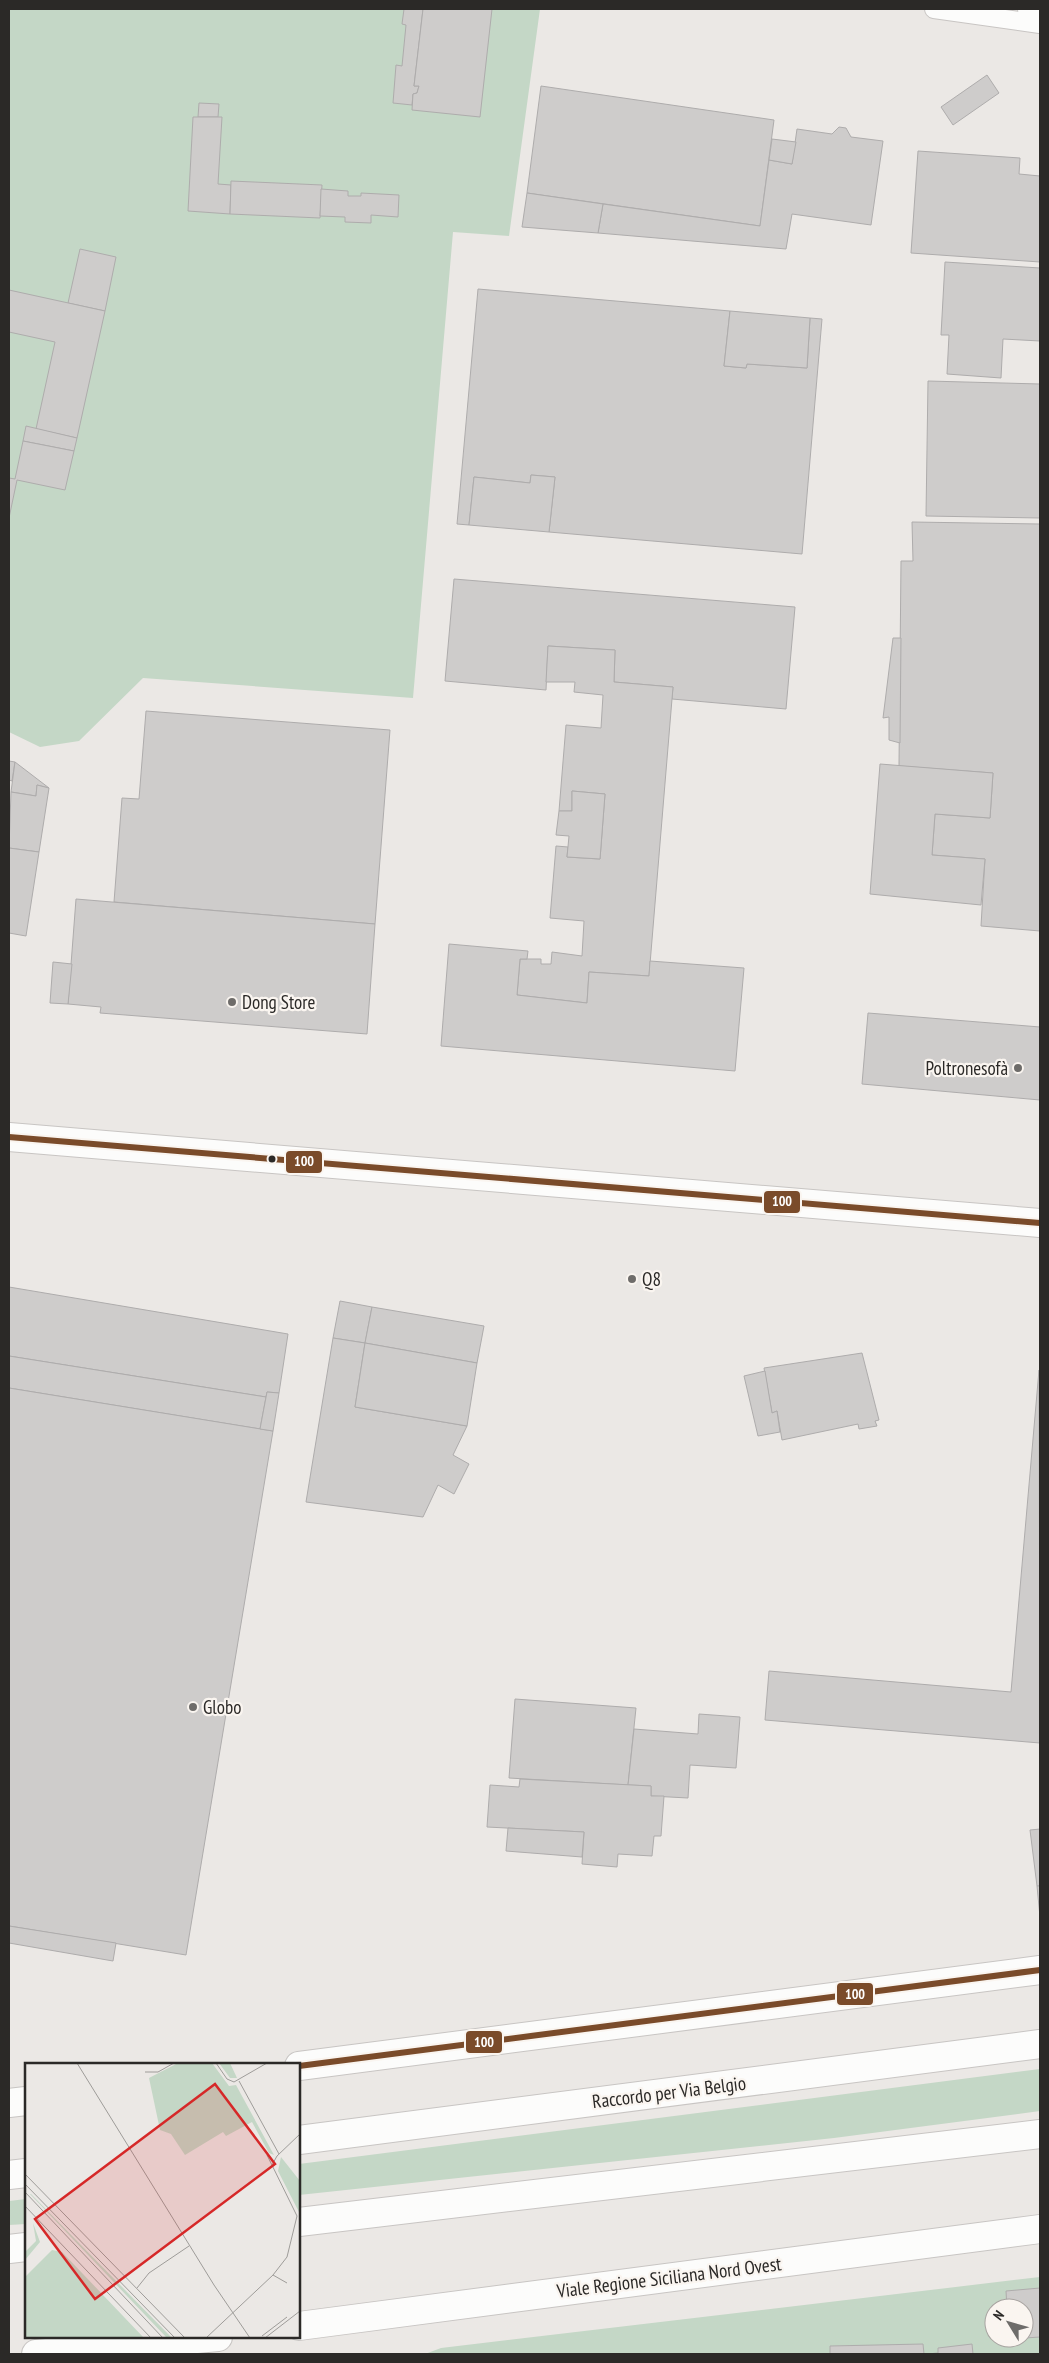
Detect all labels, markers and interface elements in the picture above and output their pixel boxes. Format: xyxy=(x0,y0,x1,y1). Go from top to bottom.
place label: Dong Store xyxy=(242,990,315,1014)
marker: Dong Store xyxy=(226,996,238,1008)
place label: Poltronesofà xyxy=(926,1056,1008,1080)
marker: Poltronesofà xyxy=(1012,1062,1024,1074)
line badge: 100 xyxy=(285,1150,323,1174)
text: 100 xyxy=(294,1152,314,1170)
unlabelled marker xyxy=(267,1154,277,1164)
line badge: 100 xyxy=(763,1190,801,1214)
text: 100 xyxy=(772,1192,792,1210)
place label: Q8 xyxy=(642,1267,661,1291)
marker: Q8 xyxy=(626,1273,638,1285)
place label: Globo xyxy=(203,1695,241,1719)
marker: Globo xyxy=(187,1701,199,1713)
line badge: 100 xyxy=(836,1982,874,2006)
text: 100 xyxy=(845,1985,865,2003)
line badge: 100 xyxy=(465,2030,503,2054)
text: 100 xyxy=(474,2033,494,2051)
inset map xyxy=(25,2063,300,2338)
street label: Raccordo per Via Belgio xyxy=(591,2071,747,2113)
street label: Viale Regione Siciliana Nord Ovest xyxy=(554,2251,783,2303)
north arrow xyxy=(984,2298,1034,2348)
text: N xyxy=(989,2307,1008,2324)

